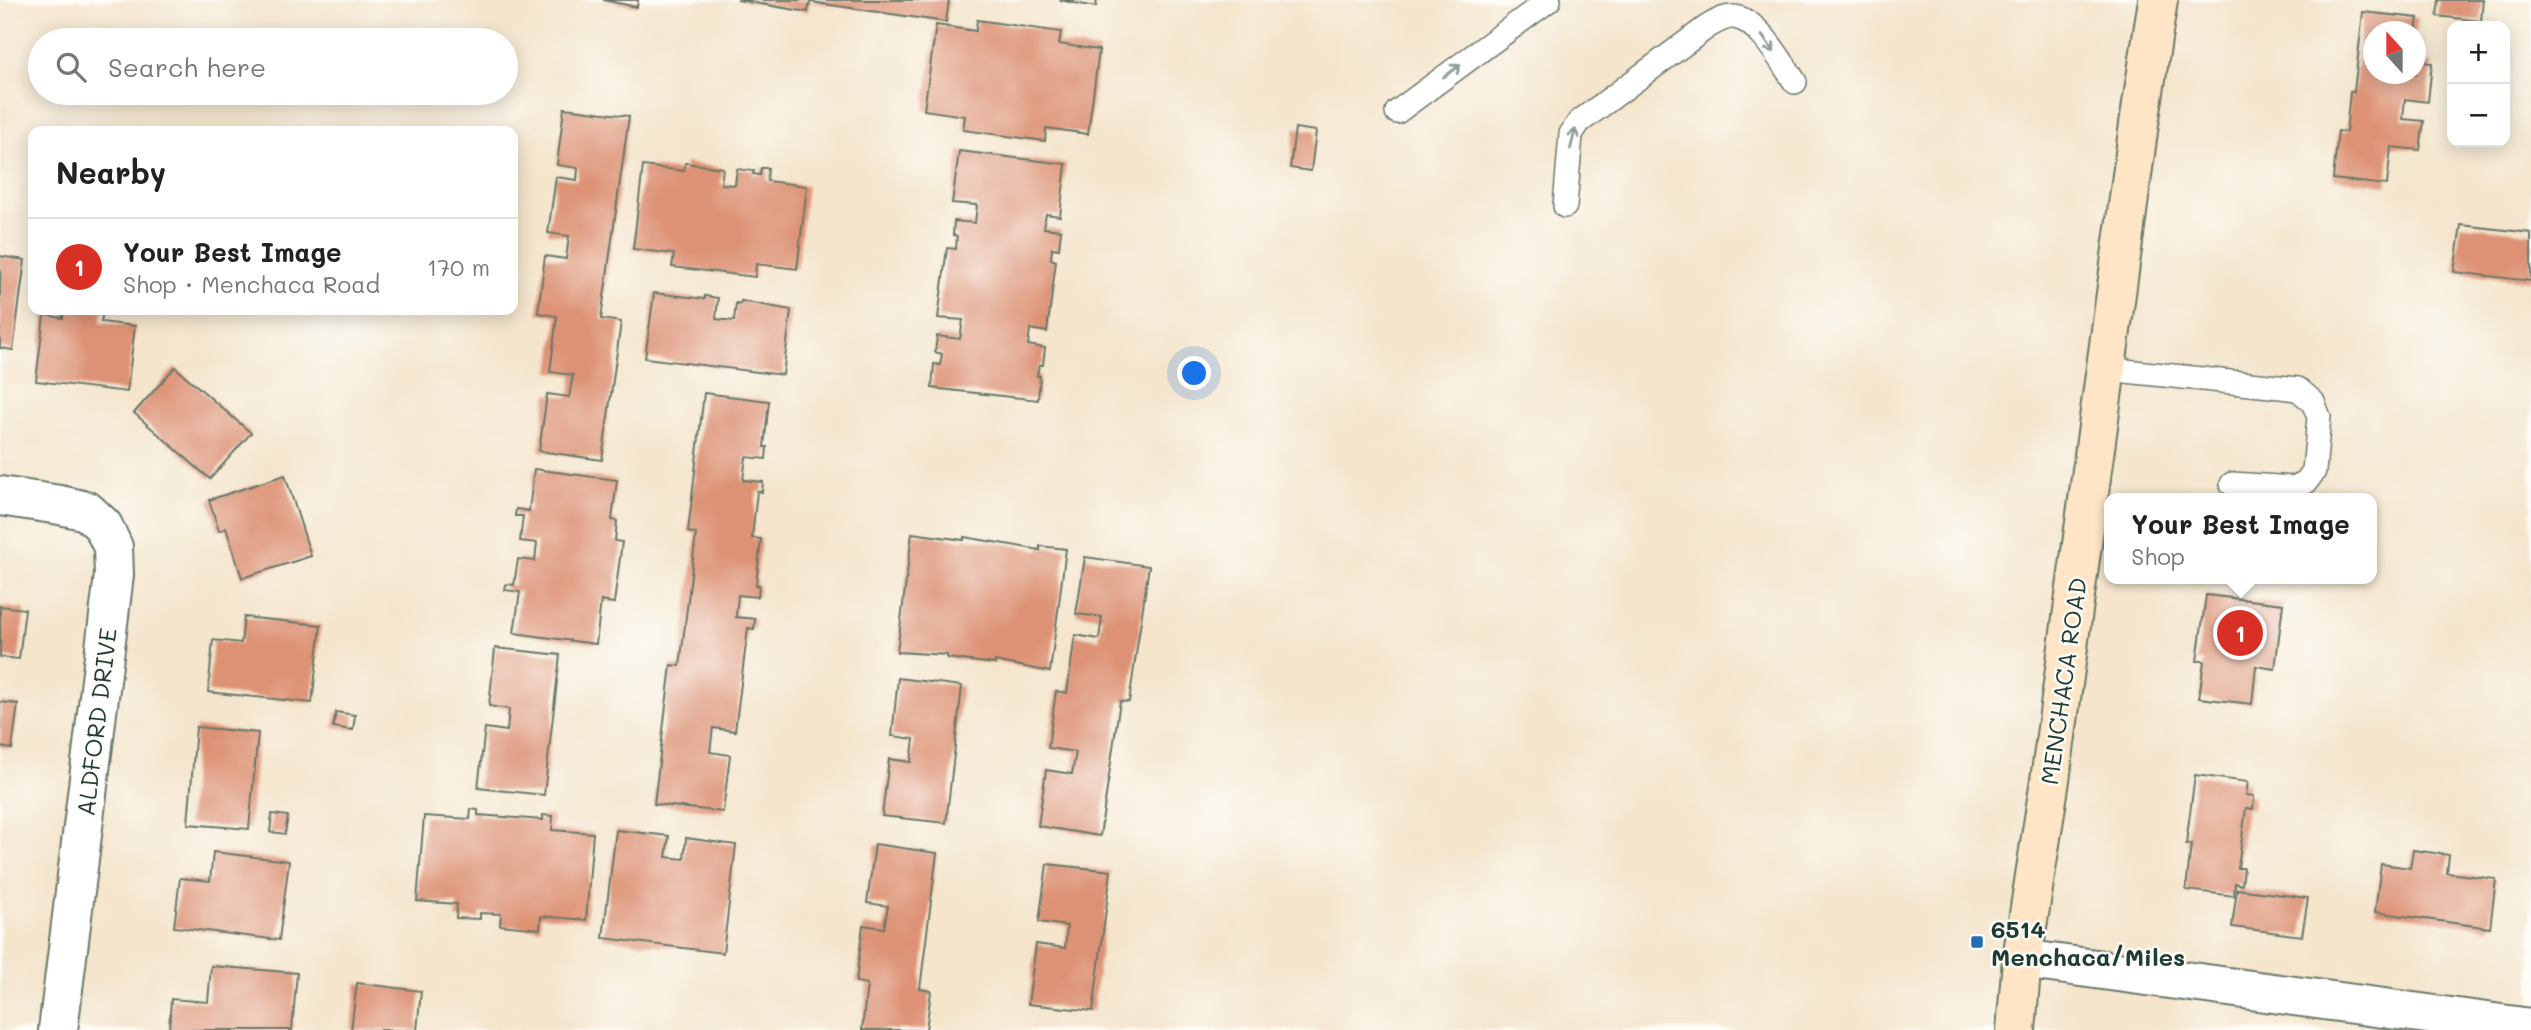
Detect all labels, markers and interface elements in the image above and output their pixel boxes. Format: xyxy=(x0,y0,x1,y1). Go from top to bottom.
north arrow xyxy=(2363,21,2426,84)
map controls xyxy=(2447,21,2510,147)
button: + xyxy=(2447,21,2510,84)
search box xyxy=(28,28,518,105)
one-way arrow xyxy=(1761,34,1775,53)
icon: search xyxy=(52,48,90,86)
text: Search here xyxy=(108,50,266,84)
one-way arrow xyxy=(1442,64,1461,79)
button: − xyxy=(2447,84,2510,147)
one-way arrow xyxy=(1567,128,1580,151)
text: Nearby xyxy=(56,152,166,192)
text: Your Best Image xyxy=(123,235,342,269)
text: 1 xyxy=(74,252,84,282)
text: 170 m xyxy=(427,252,490,282)
text: Shop · Menchaca Road xyxy=(123,269,380,299)
your location xyxy=(1177,356,1211,390)
popup xyxy=(2104,493,2377,584)
text: Your Best Image xyxy=(2131,507,2350,541)
text: Shop xyxy=(2131,541,2185,571)
street label: MENCHACA ROAD xyxy=(2033,575,2093,787)
pin: 1 xyxy=(2217,607,2263,659)
street label: ALDFORD DRIVE xyxy=(69,626,123,818)
place label: 6514 Menchaca/Miles xyxy=(1991,913,2185,972)
marker: 6514 Menchaca/Miles xyxy=(1969,934,1985,950)

